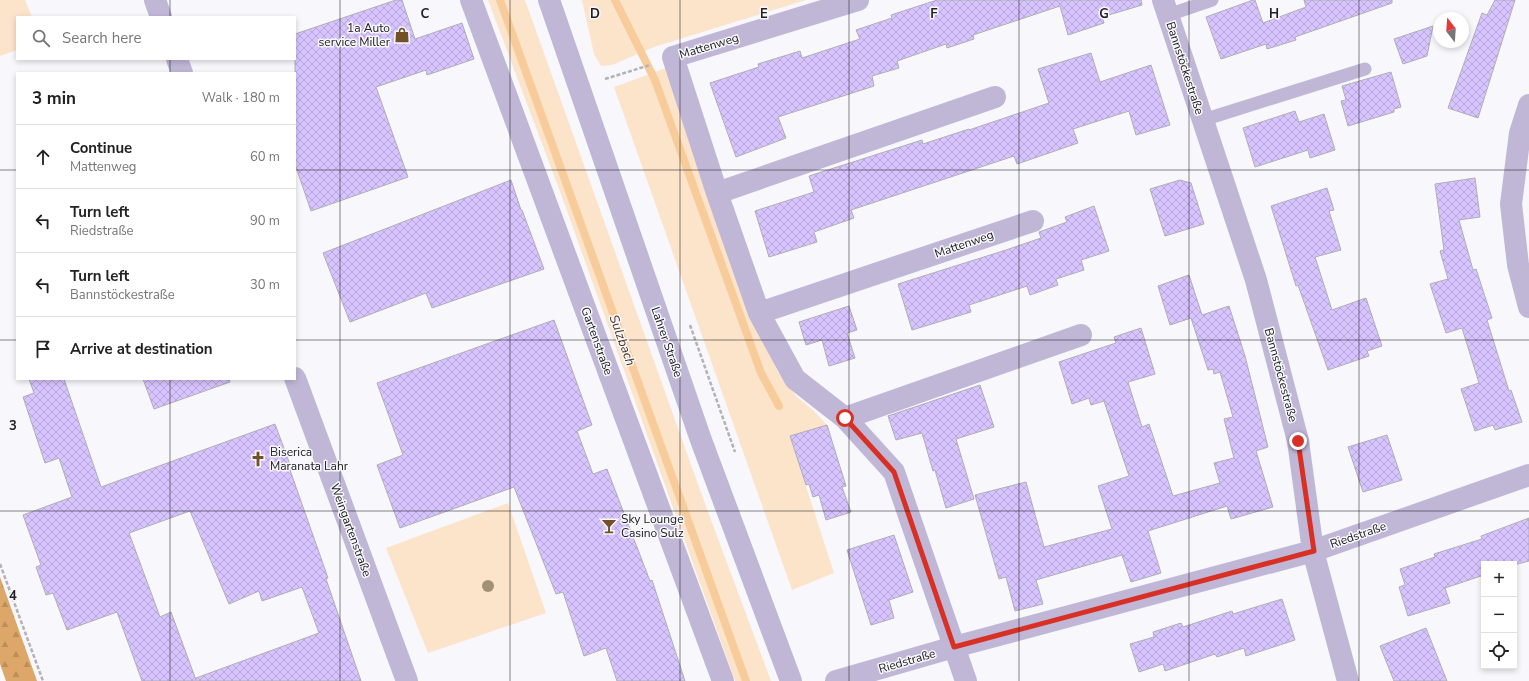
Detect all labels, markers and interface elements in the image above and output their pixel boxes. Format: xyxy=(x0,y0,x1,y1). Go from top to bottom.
text: C xyxy=(421,5,430,23)
text: D xyxy=(590,5,600,23)
text: E xyxy=(760,5,768,23)
text: F xyxy=(930,5,938,23)
text: G xyxy=(1099,5,1109,23)
text: H xyxy=(1269,5,1279,23)
north arrow xyxy=(1433,12,1469,48)
search box xyxy=(16,16,296,60)
place label: 1a Auto service Miller xyxy=(319,20,391,50)
street label: Bannstöckestraße xyxy=(1162,20,1208,116)
shop icon: 1a Auto service Miller xyxy=(393,26,411,44)
icon: search xyxy=(30,27,52,49)
text: Search here xyxy=(62,28,142,48)
street label: Mattenweg xyxy=(677,29,741,63)
text: 3 min xyxy=(32,87,76,110)
text: Walk · 180 m xyxy=(202,89,280,107)
text: Continue xyxy=(70,138,132,158)
icon: ahead xyxy=(32,146,54,168)
text: 60 m xyxy=(250,148,280,166)
text: Mattenweg xyxy=(70,158,136,176)
text: Turn left xyxy=(70,202,129,222)
icon: left xyxy=(32,210,54,232)
text: 90 m xyxy=(250,212,280,230)
text: Riedstraße xyxy=(70,222,133,240)
street label: Mattenweg xyxy=(932,226,996,262)
text: Turn left xyxy=(70,266,129,286)
icon: left xyxy=(32,274,54,296)
text: 30 m xyxy=(250,276,280,294)
text: Bannstöckestraße xyxy=(70,286,175,304)
street label: Gartenstraße xyxy=(577,305,617,377)
street label: Lahrer Straße xyxy=(647,305,687,379)
water label: Sulzbach xyxy=(605,312,640,368)
street label: Bannstöckestraße xyxy=(1261,326,1301,424)
icon: arrive xyxy=(32,338,54,360)
text: Arrive at destination xyxy=(70,339,213,359)
route start xyxy=(836,409,854,427)
text: 3 xyxy=(9,417,17,435)
route end xyxy=(1289,432,1307,450)
place label: Biserica Maranata Lahr xyxy=(270,444,349,474)
church icon: Biserica Maranata Lahr xyxy=(249,450,267,468)
street label: Weingartenstraße xyxy=(327,481,375,579)
place label: Sky Lounge Casino Sulz xyxy=(621,511,684,541)
bar icon: Sky Lounge Casino Sulz xyxy=(600,517,618,535)
street label: Riedstraße xyxy=(1328,518,1388,552)
map controls xyxy=(1481,561,1517,669)
button: + xyxy=(1481,561,1517,597)
text: 4 xyxy=(9,587,17,605)
button: − xyxy=(1481,597,1517,633)
button: locate xyxy=(1481,633,1517,669)
street label: Riedstraße xyxy=(877,645,937,677)

